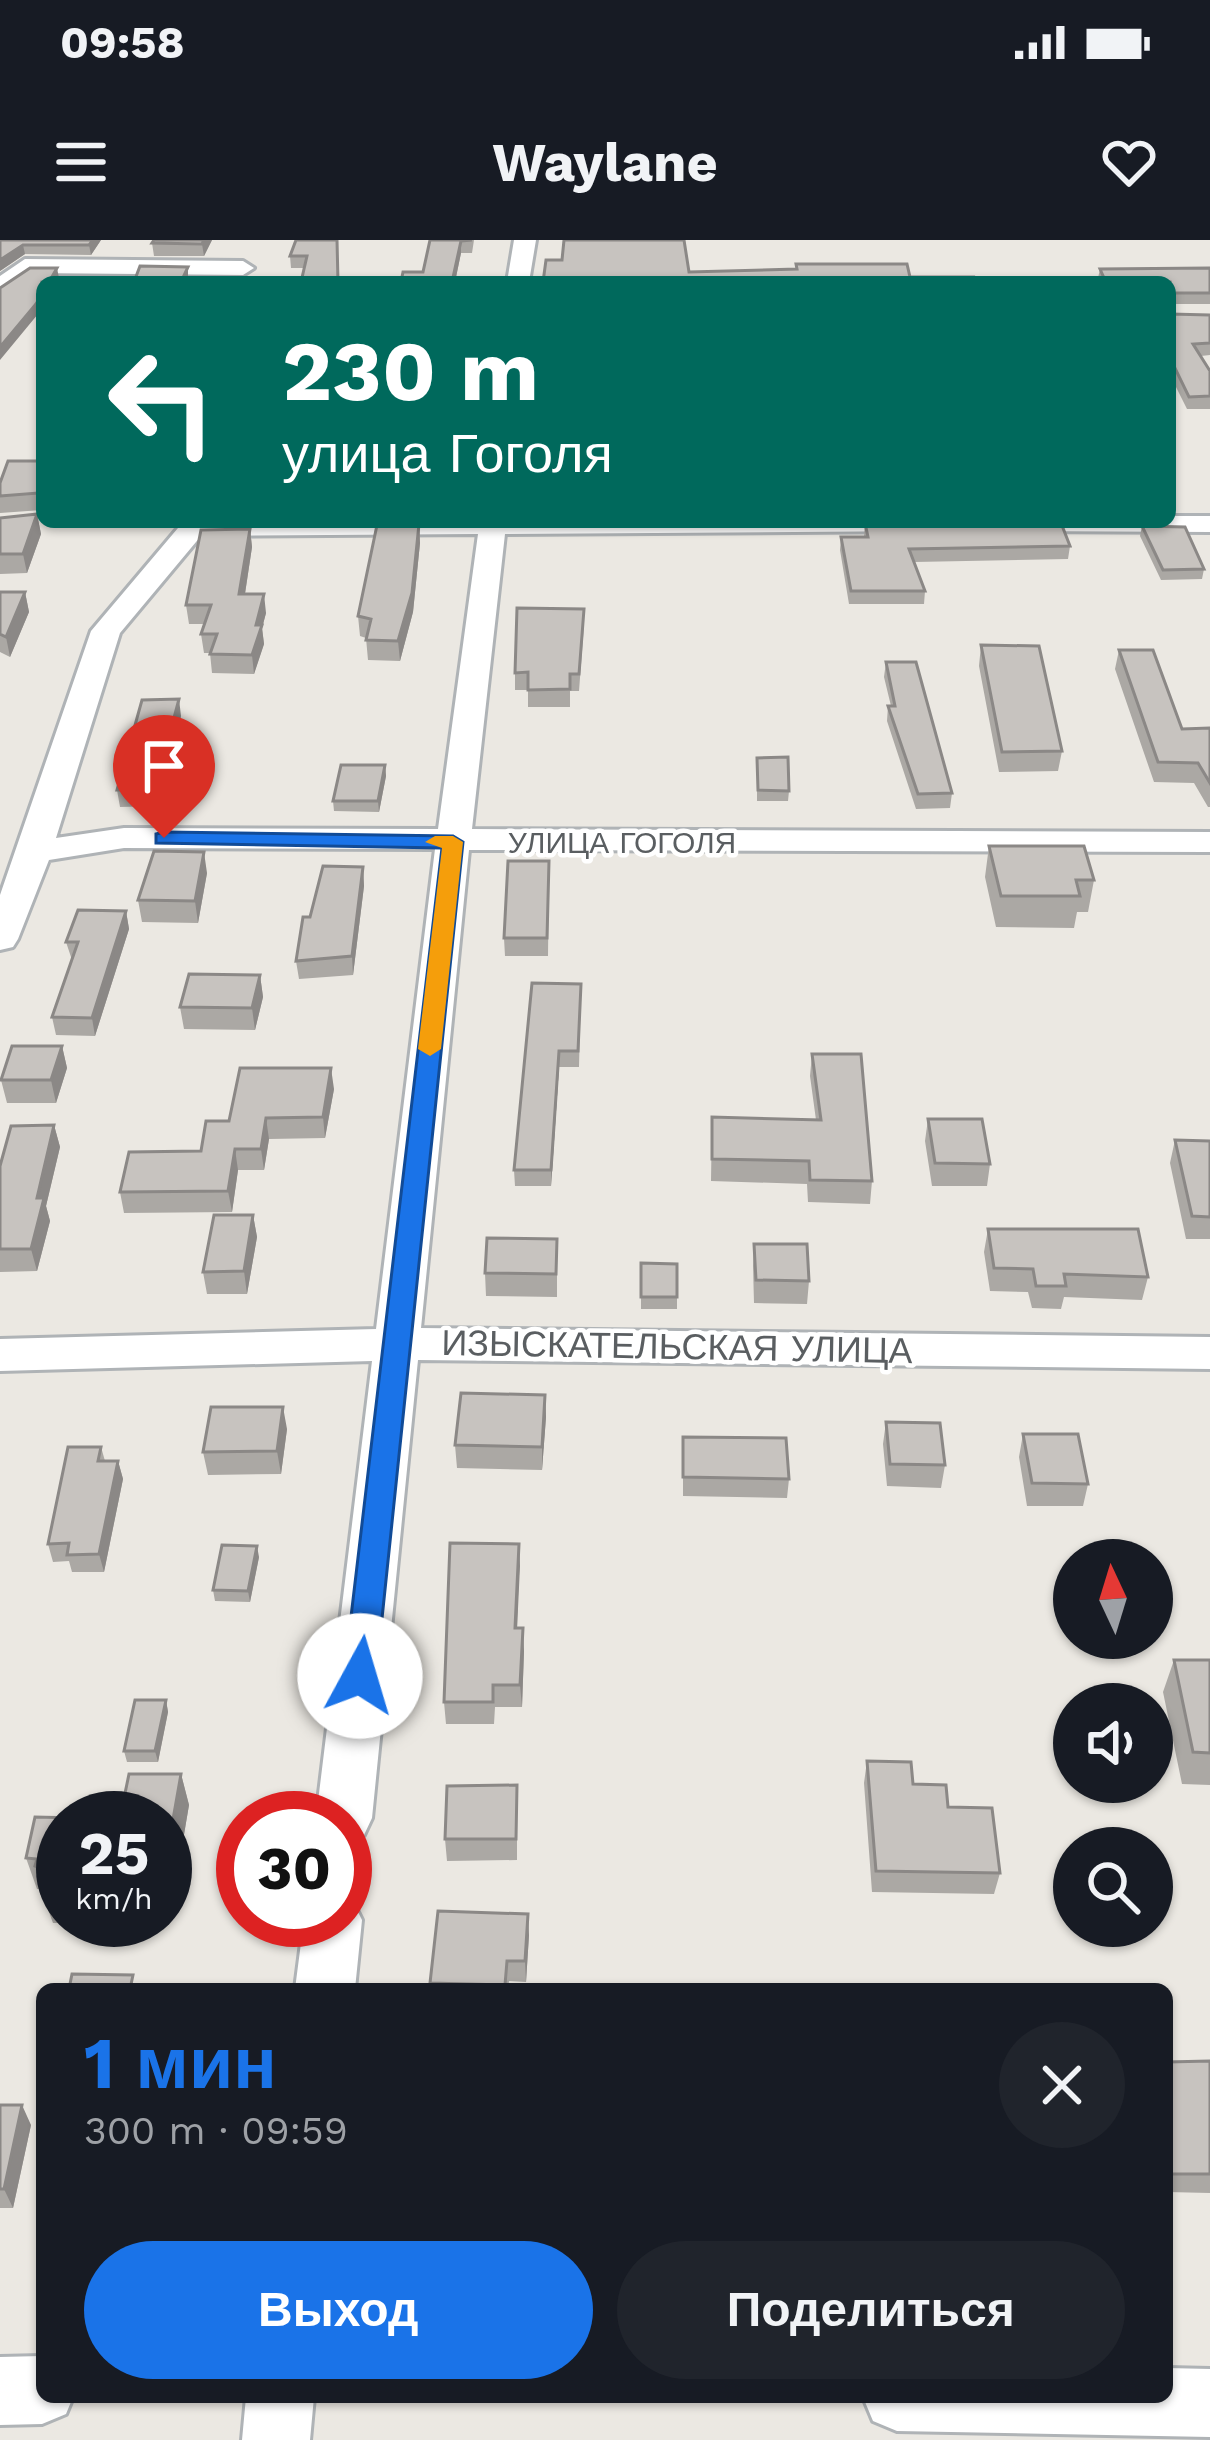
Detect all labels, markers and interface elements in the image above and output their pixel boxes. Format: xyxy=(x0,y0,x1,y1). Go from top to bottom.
text: 09:58 xyxy=(60,16,185,69)
icon: menu xyxy=(48,129,114,195)
icon: heart xyxy=(1096,129,1162,195)
text: Waylane xyxy=(492,131,718,194)
text: 230 m xyxy=(282,322,539,420)
icon: left xyxy=(84,324,240,480)
text: улица Гоголя xyxy=(282,422,613,485)
pin xyxy=(113,715,215,838)
icon: arrive xyxy=(131,733,197,799)
street label: УЛИЦА ГОГОЛЯ xyxy=(508,825,736,860)
street label: ИЗЫСКАТЕЛЬСКАЯ УЛИЦА xyxy=(441,1322,913,1372)
north arrow xyxy=(1053,1539,1173,1659)
map controls xyxy=(1053,1539,1173,1947)
position arrow xyxy=(297,1613,423,1739)
button: sound xyxy=(1053,1683,1173,1803)
speed limit sign: 30 xyxy=(216,1791,372,1947)
text: 25 xyxy=(79,1818,149,1889)
button: search xyxy=(1053,1827,1173,1947)
text: km/h xyxy=(75,1881,153,1916)
text: 1 мин xyxy=(84,2021,277,2105)
button: close xyxy=(999,2022,1125,2148)
text: 300 m · 09:59 xyxy=(84,2108,348,2153)
button: Выход xyxy=(84,2241,593,2379)
button: Поделиться xyxy=(617,2241,1125,2379)

